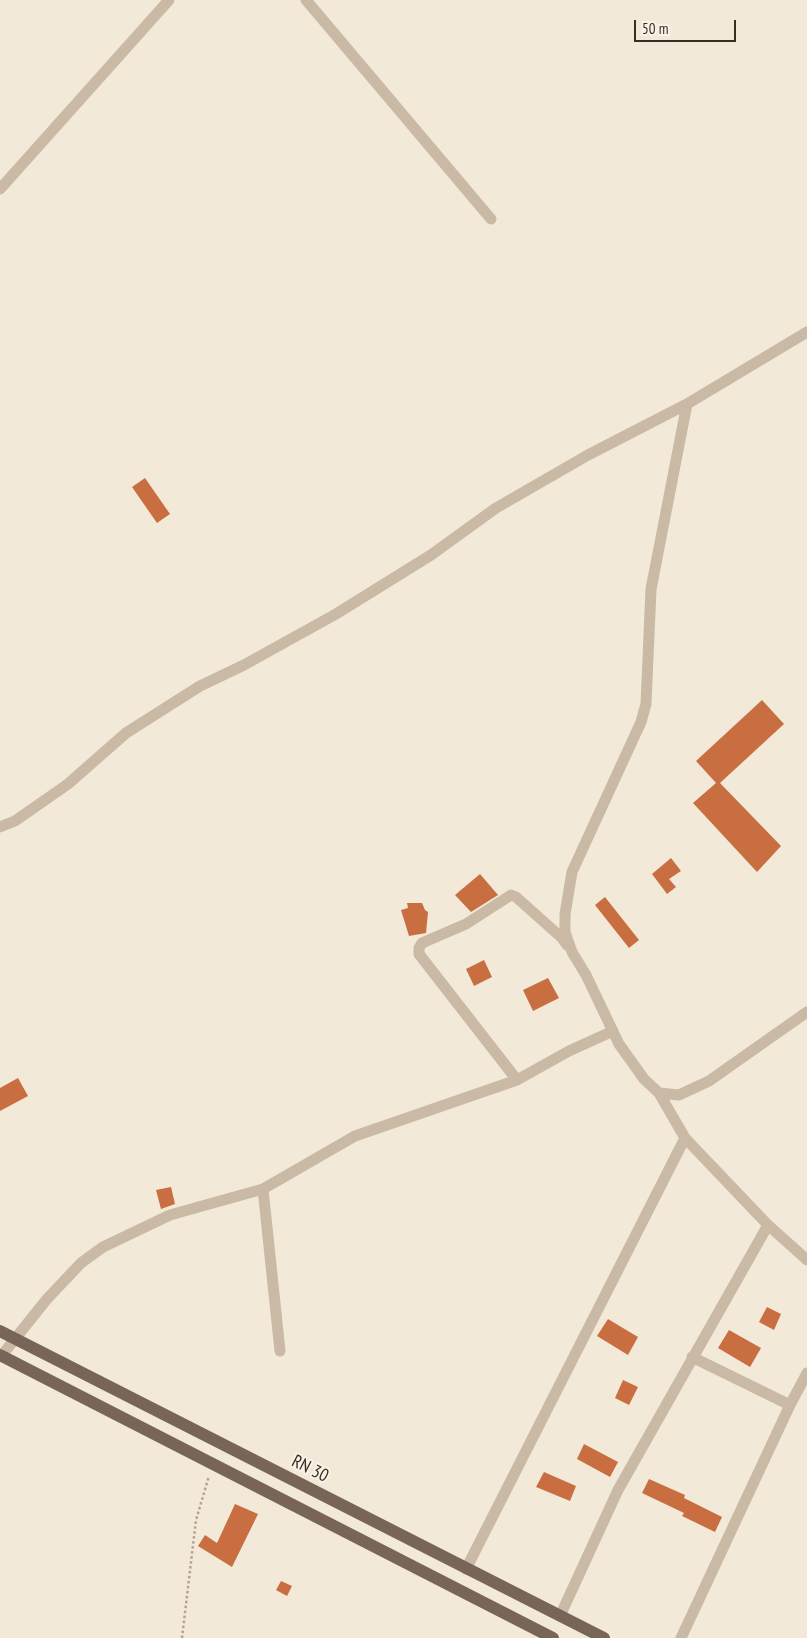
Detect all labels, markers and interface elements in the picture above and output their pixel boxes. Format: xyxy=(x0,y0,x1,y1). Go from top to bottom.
scale bar xyxy=(637,10,740,42)
text: 50 m xyxy=(642,19,668,38)
street label: RN 30 xyxy=(288,1451,332,1487)

